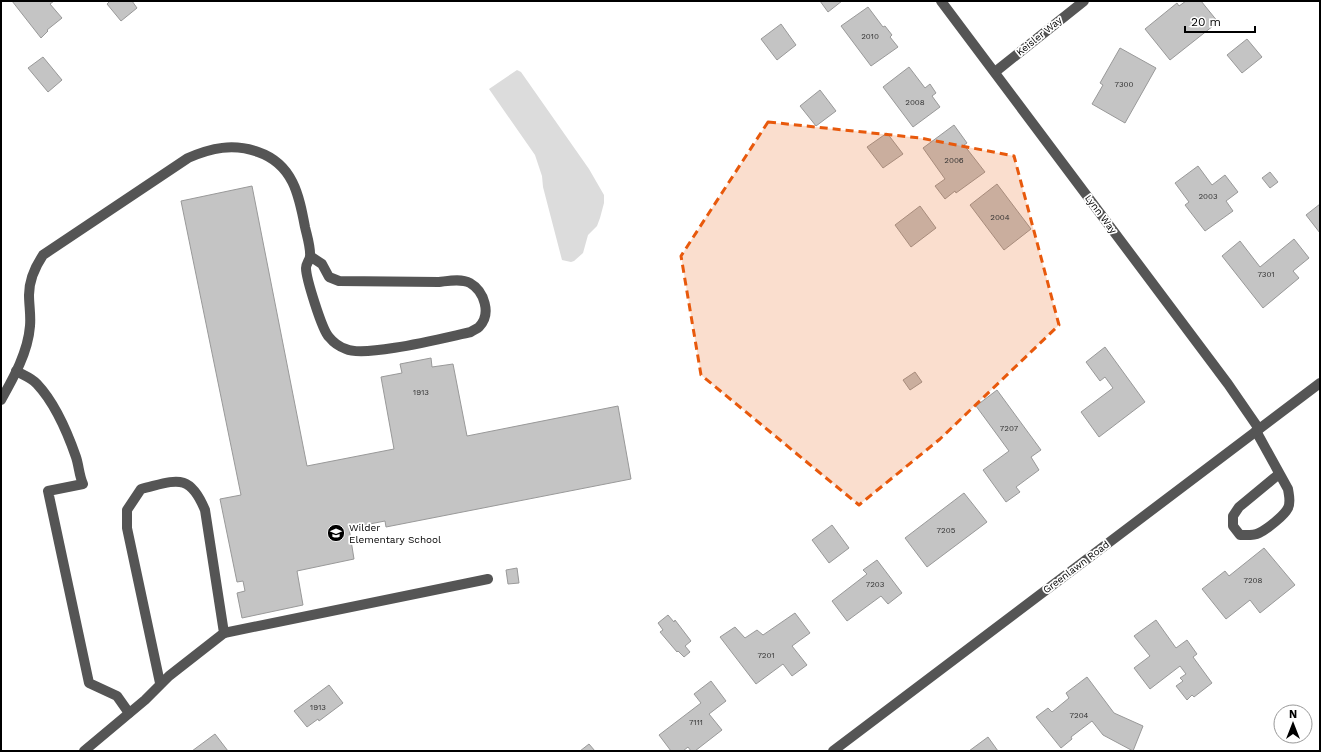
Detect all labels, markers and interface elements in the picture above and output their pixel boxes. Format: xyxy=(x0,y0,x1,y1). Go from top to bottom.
scale bar xyxy=(1185,8,1255,34)
street label: Keisler Way xyxy=(1014,14,1065,58)
text: 20 m xyxy=(1191,15,1221,29)
house number: 2010 xyxy=(861,32,879,41)
house number: 7300 xyxy=(1114,80,1134,89)
house number: 2008 xyxy=(905,98,925,107)
house number: 2006 xyxy=(944,156,964,165)
house number: 2003 xyxy=(1198,192,1218,201)
street label: Lynn Way xyxy=(1083,193,1120,236)
house number: 2004 xyxy=(990,213,1010,222)
house number: 7301 xyxy=(1257,270,1275,279)
house number: 1913 xyxy=(413,388,429,397)
house number: 7207 xyxy=(1000,424,1019,433)
place label: Wilder Elementary School xyxy=(349,522,441,545)
school or university icon: Wilder Elementary School xyxy=(326,523,346,543)
house number: 7205 xyxy=(937,526,956,535)
street label: Greenlawn Road xyxy=(1041,539,1111,595)
house number: 7208 xyxy=(1243,576,1263,585)
house number: 7203 xyxy=(866,580,885,589)
house number: 7201 xyxy=(757,651,775,660)
house number: 1913 xyxy=(310,703,326,712)
north arrow xyxy=(1273,704,1313,744)
text: N xyxy=(1289,708,1297,721)
house number: 7204 xyxy=(1069,711,1089,720)
house number: 7111 xyxy=(689,718,703,727)

